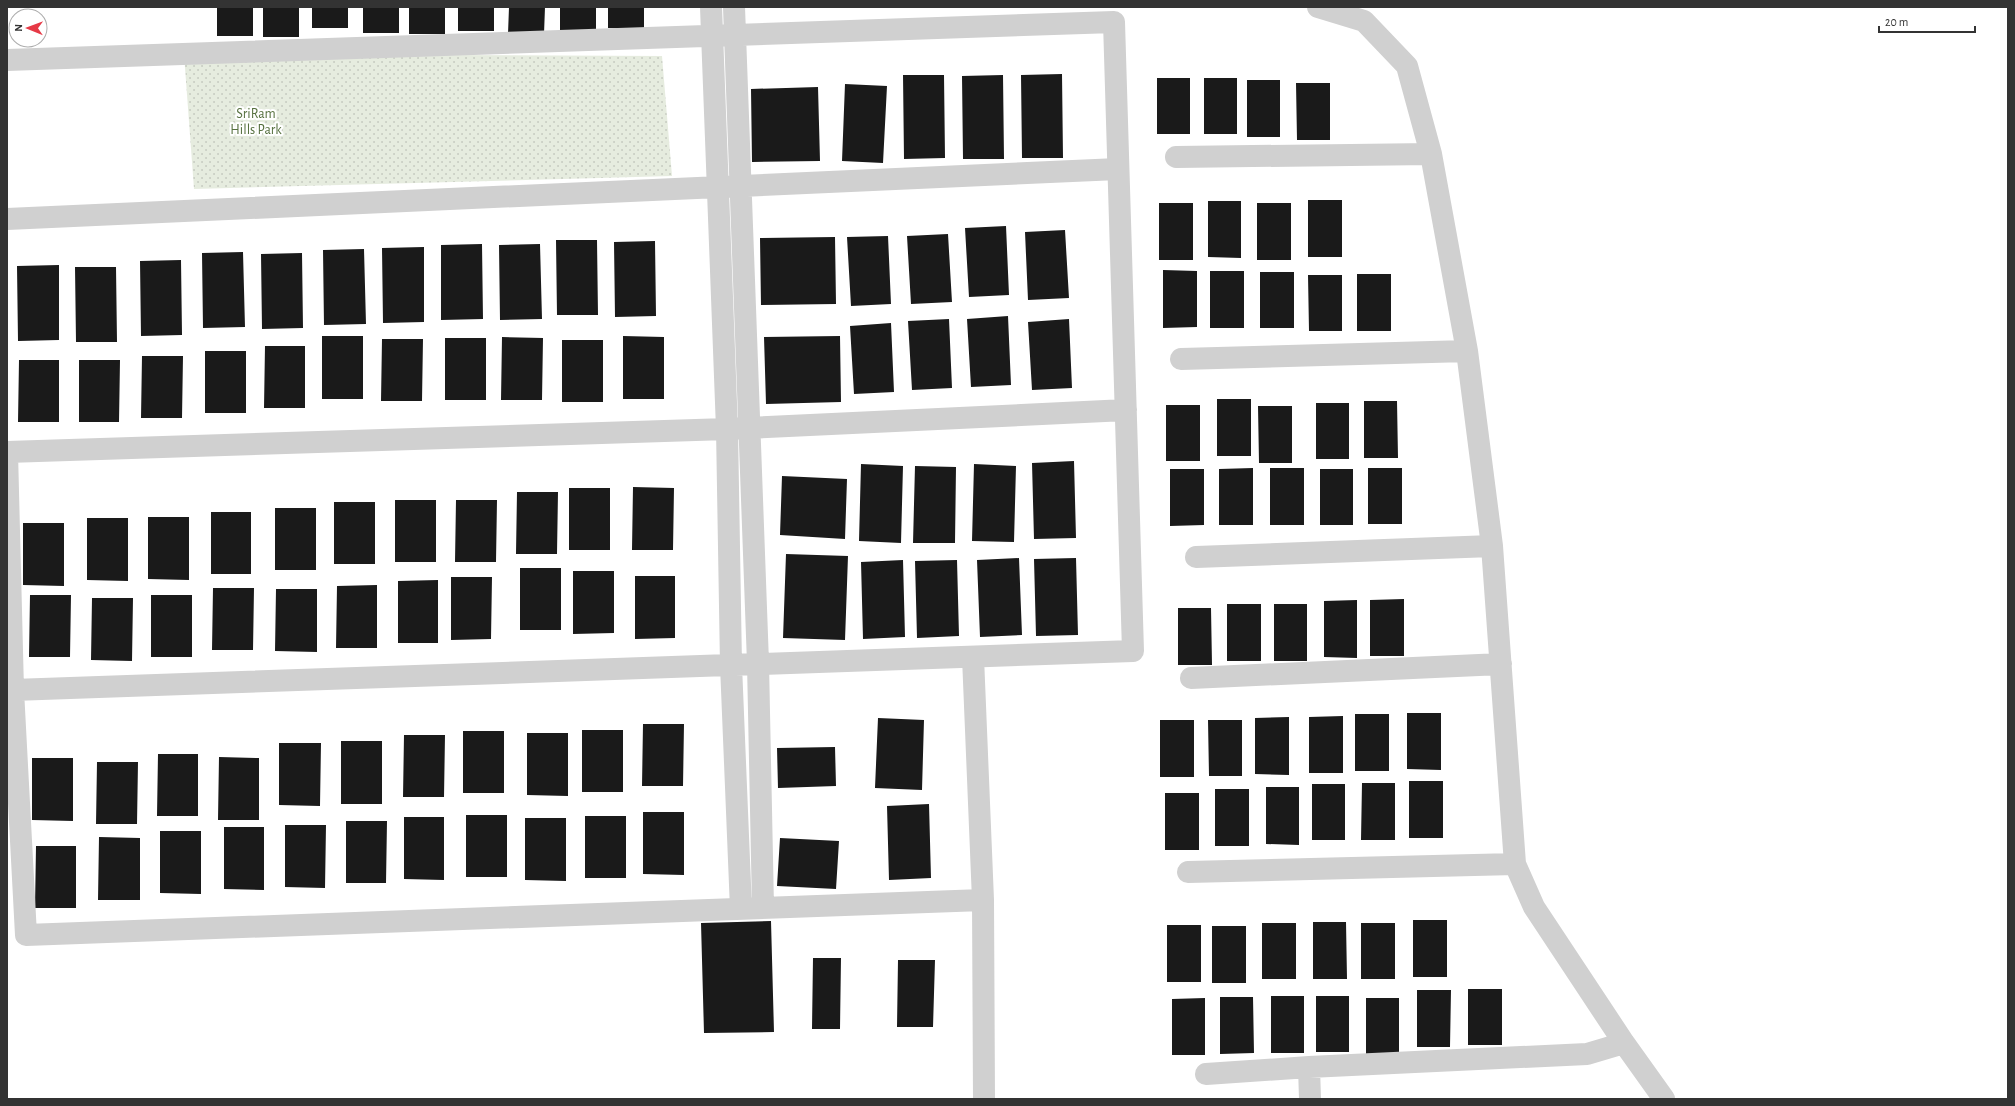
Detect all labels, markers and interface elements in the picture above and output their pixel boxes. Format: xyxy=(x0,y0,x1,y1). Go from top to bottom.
north arrow xyxy=(8,8,48,48)
scale bar xyxy=(1879,8,1975,34)
text: 20 m xyxy=(1885,16,1908,28)
text: N xyxy=(13,24,24,32)
park label: SriRam Hills Park xyxy=(230,107,282,137)

